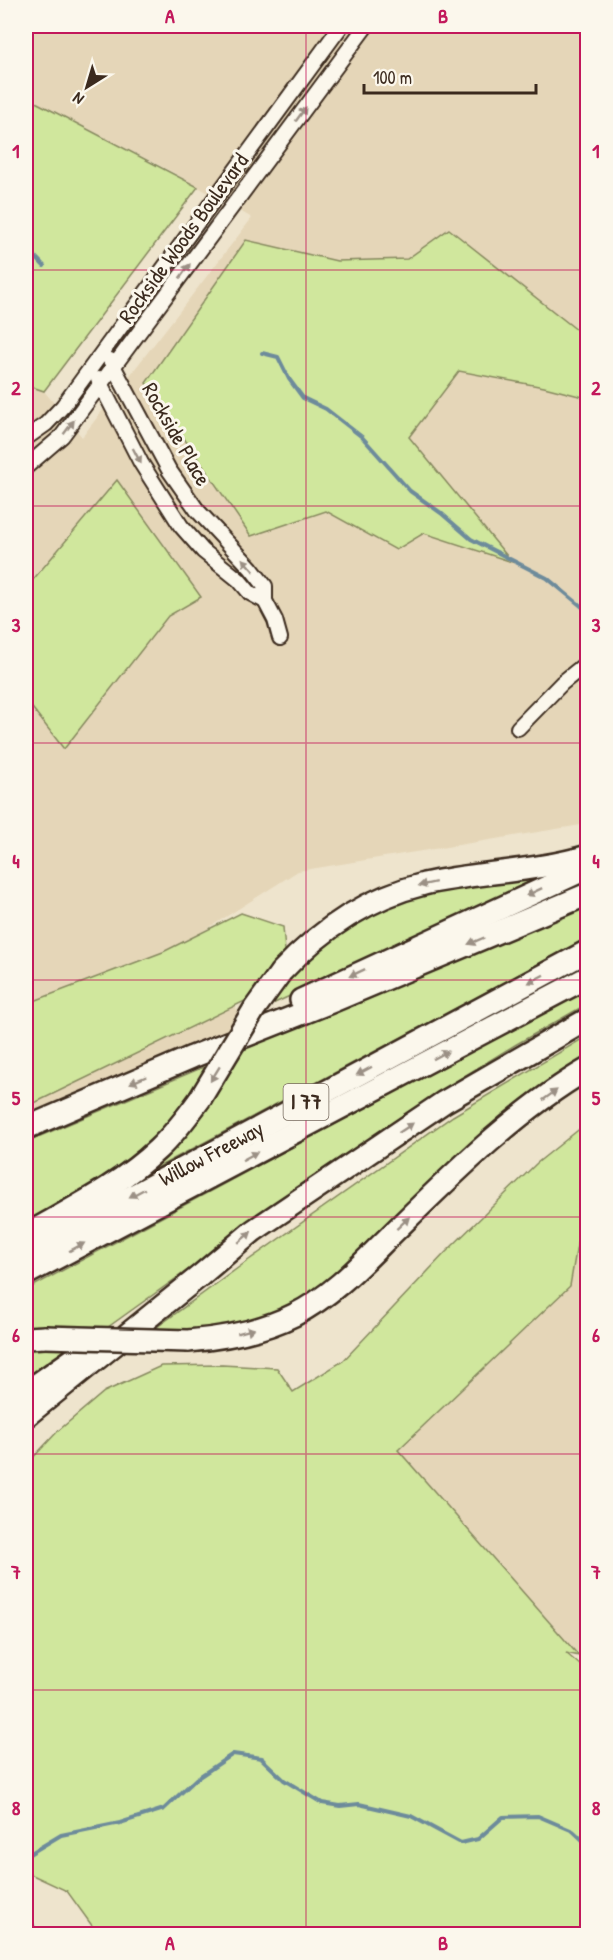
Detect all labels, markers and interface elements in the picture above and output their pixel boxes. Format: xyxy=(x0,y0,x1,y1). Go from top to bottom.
text: A xyxy=(165,2,175,29)
text: B xyxy=(438,2,448,29)
north arrow xyxy=(57,57,117,117)
scale bar xyxy=(364,57,536,95)
text: 100 m xyxy=(373,65,412,90)
text: N xyxy=(68,87,88,110)
one-way arrow xyxy=(295,106,307,122)
text: 1 xyxy=(12,137,20,164)
text: 1 xyxy=(592,137,600,164)
street label: Rockside Woods Boulevard xyxy=(111,146,255,329)
one-way arrow xyxy=(179,263,191,279)
text: 2 xyxy=(11,374,21,401)
text: 2 xyxy=(591,374,601,401)
street label: Rockside Place xyxy=(135,377,219,491)
one-way arrow xyxy=(62,420,74,435)
one-way arrow xyxy=(132,448,142,465)
one-way arrow xyxy=(241,558,255,572)
text: 3 xyxy=(12,611,21,638)
text: 3 xyxy=(592,611,601,638)
text: 4 xyxy=(12,847,20,874)
text: 4 xyxy=(592,847,600,874)
one-way arrow xyxy=(418,880,436,890)
one-way arrow xyxy=(525,887,543,897)
one-way arrow xyxy=(466,936,484,946)
one-way arrow xyxy=(349,969,366,978)
one-way arrow xyxy=(527,974,544,984)
one-way arrow xyxy=(432,1050,449,1060)
one-way arrow xyxy=(209,1065,220,1082)
one-way arrow xyxy=(355,1066,372,1076)
one-way arrow xyxy=(128,1075,146,1085)
text: 5 xyxy=(12,1084,21,1111)
road number: I 77 xyxy=(284,1084,328,1120)
text: 5 xyxy=(592,1084,601,1111)
one-way arrow xyxy=(543,1089,558,1101)
street label: Willow Freeway xyxy=(153,1113,269,1193)
one-way arrow xyxy=(398,1122,414,1134)
one-way arrow xyxy=(241,1151,258,1161)
one-way arrow xyxy=(128,1188,145,1198)
one-way arrow xyxy=(396,1216,410,1230)
one-way arrow xyxy=(237,1231,252,1244)
one-way arrow xyxy=(69,1242,86,1252)
text: 6 xyxy=(12,1321,20,1348)
text: 6 xyxy=(592,1321,600,1348)
one-way arrow xyxy=(237,1326,255,1336)
text: 7 xyxy=(10,1558,21,1585)
text: 7 xyxy=(590,1558,601,1585)
text: 8 xyxy=(12,1794,21,1821)
text: 8 xyxy=(592,1794,601,1821)
text: A xyxy=(165,1929,175,1956)
text: B xyxy=(438,1929,448,1956)

